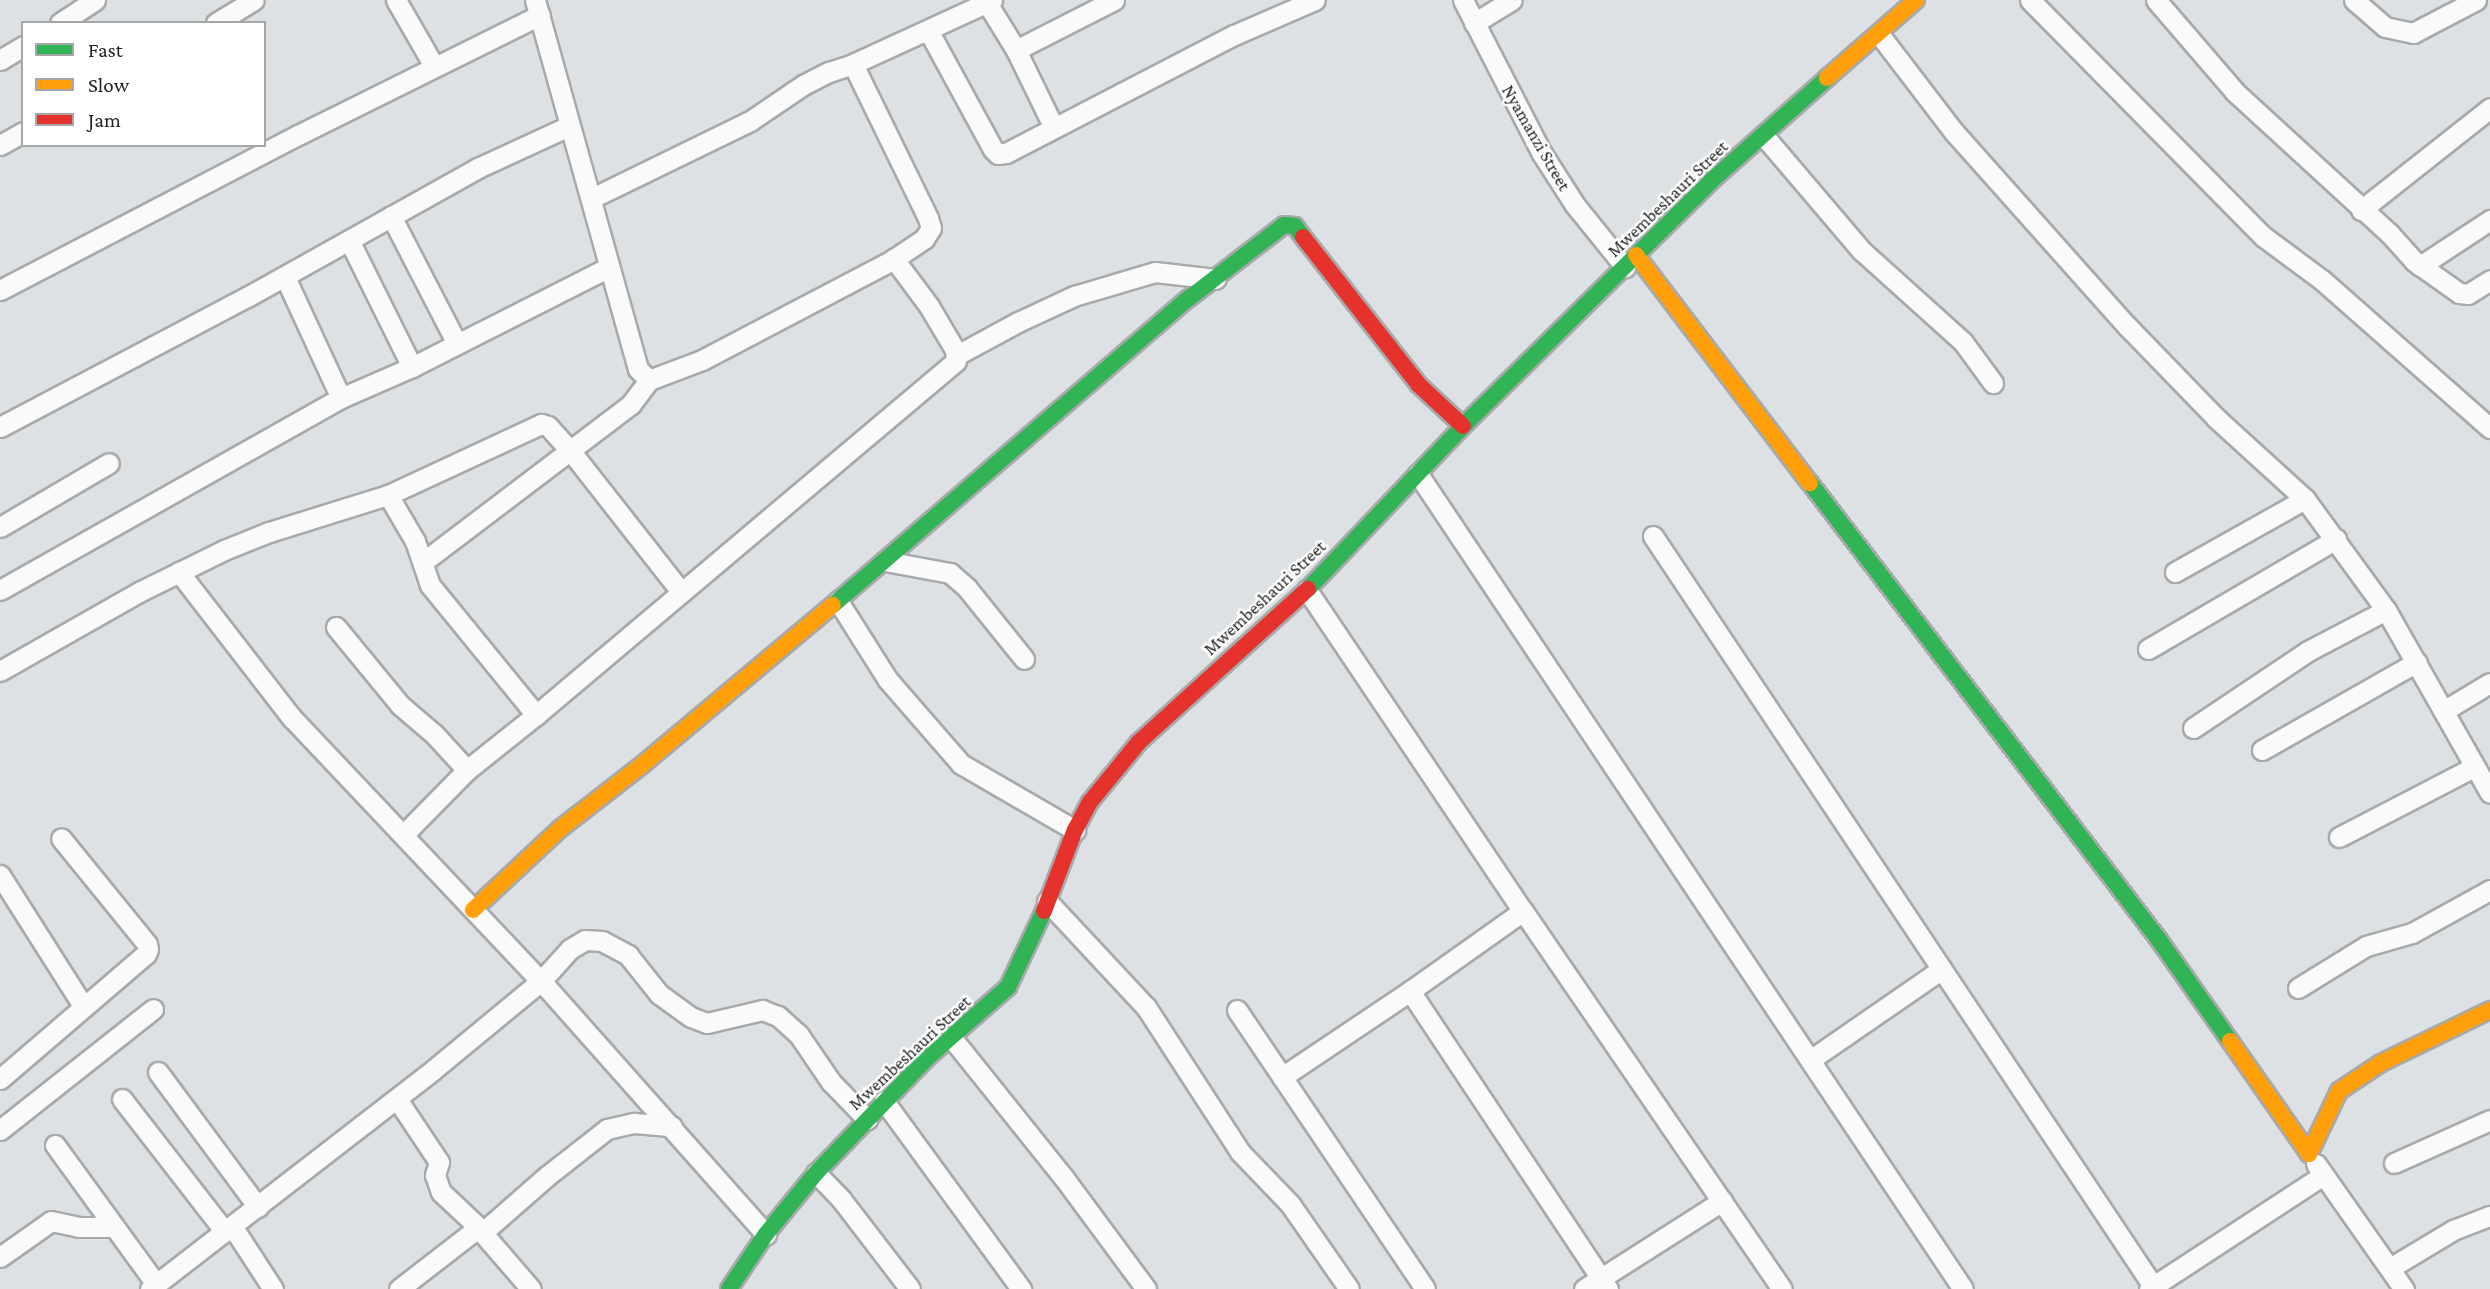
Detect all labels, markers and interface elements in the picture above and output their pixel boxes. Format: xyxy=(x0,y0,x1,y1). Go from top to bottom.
legend xyxy=(21,21,266,147)
text: Fast xyxy=(88,38,123,62)
text: Slow xyxy=(88,73,129,97)
street label: Nyamanzi Street xyxy=(1497,81,1575,195)
text: Jam xyxy=(88,108,121,132)
street label: Mwembeshauri Street xyxy=(1603,136,1733,262)
street label: Mwembeshauri Street xyxy=(1200,536,1330,660)
street label: Mwembeshauri Street xyxy=(845,991,975,1115)

